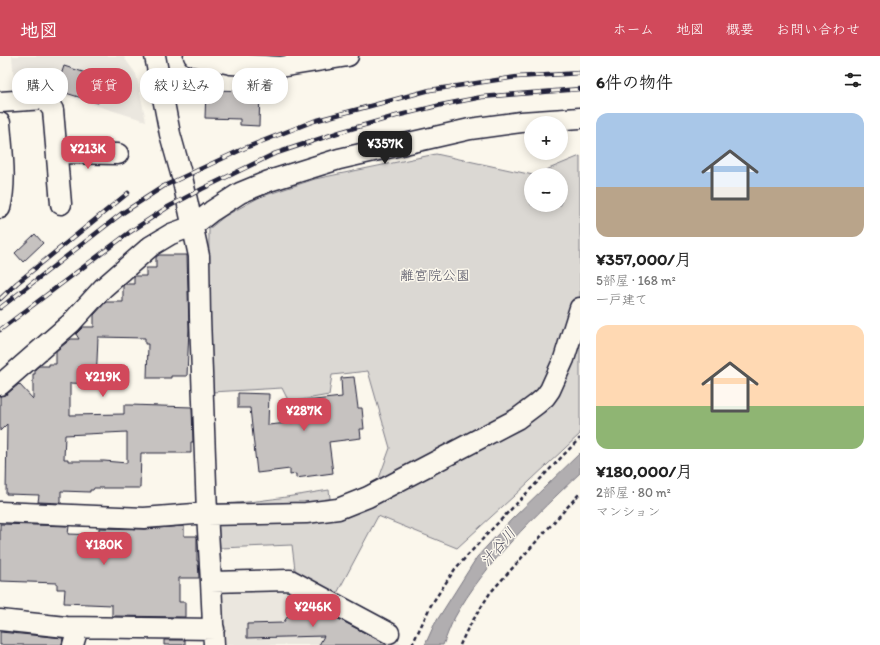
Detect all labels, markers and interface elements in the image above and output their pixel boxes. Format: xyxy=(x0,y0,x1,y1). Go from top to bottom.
text: 地図 xyxy=(20,19,58,42)
text: ホーム xyxy=(613,21,654,38)
text: 地図 xyxy=(676,21,704,38)
text: 概要 xyxy=(726,21,754,38)
text: お問い合わせ xyxy=(776,21,860,38)
chip: 購入 xyxy=(12,68,68,104)
chip: 賃貸 xyxy=(76,68,132,104)
chip: 絞り込み xyxy=(140,68,224,104)
chip: 新着 xyxy=(232,68,288,104)
icon: filters xyxy=(842,69,864,91)
text: 6件の物件 xyxy=(596,72,673,92)
map controls xyxy=(524,116,568,212)
button: + xyxy=(524,116,568,160)
pin: ¥357K xyxy=(357,131,413,165)
pin: ¥213K xyxy=(60,136,116,170)
text: ¥357K xyxy=(367,136,403,151)
icon: home xyxy=(694,139,766,211)
text: ¥213K xyxy=(70,141,106,156)
button: − xyxy=(524,168,568,212)
text: ¥357,000/月 xyxy=(596,249,692,269)
park label: 離宮院公園 xyxy=(400,267,470,284)
text: 5部屋 · 168 m² xyxy=(596,273,676,288)
text: 一戸建て xyxy=(596,292,648,307)
icon: home xyxy=(694,351,766,423)
pin: ¥219K xyxy=(75,364,131,398)
text: ¥219K xyxy=(85,369,121,384)
pin: ¥287K xyxy=(276,398,332,432)
text: ¥287K xyxy=(286,403,322,418)
text: ¥180,000/月 xyxy=(596,461,693,481)
text: 2部屋 · 80 m² xyxy=(596,485,671,500)
text: マンション xyxy=(596,504,660,519)
water label: 汁谷川 xyxy=(477,524,519,570)
pin: ¥180K xyxy=(76,532,132,566)
text: ¥180K xyxy=(86,537,122,552)
pin: ¥246K xyxy=(285,594,341,628)
text: ¥246K xyxy=(294,599,332,614)

